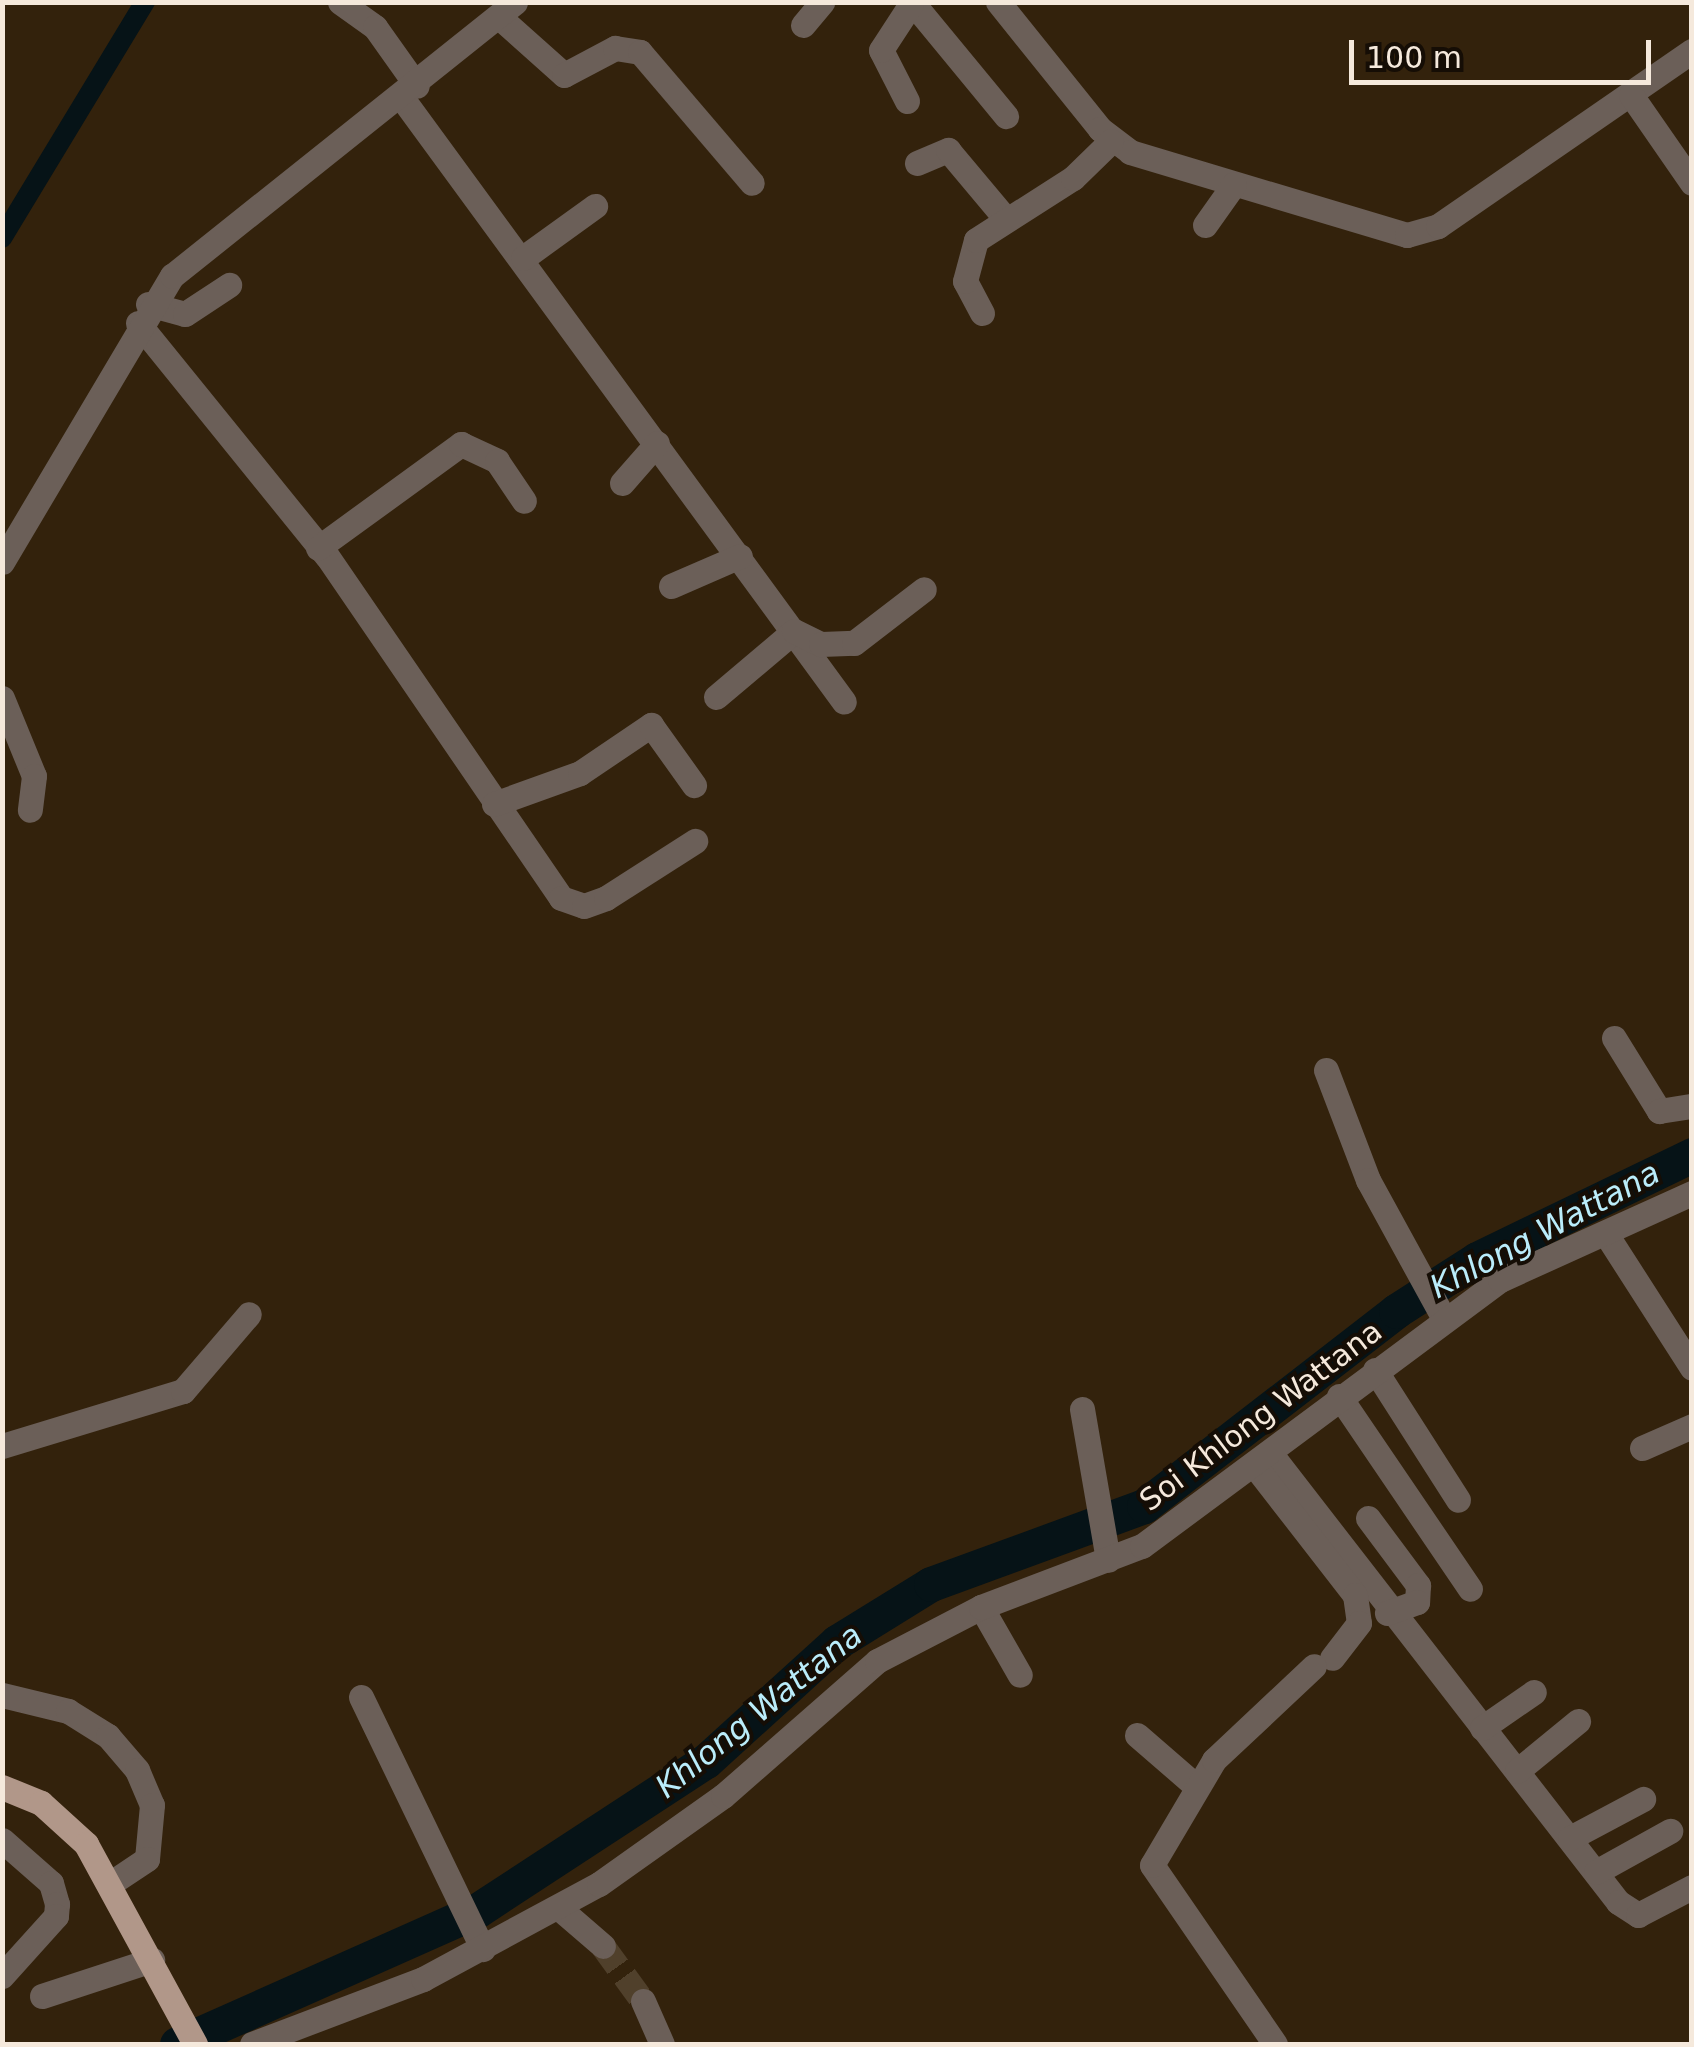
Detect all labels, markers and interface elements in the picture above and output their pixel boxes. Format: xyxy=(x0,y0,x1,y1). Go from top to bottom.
scale bar xyxy=(1354,20,1656,82)
text: 100 m xyxy=(1366,40,1462,75)
water label: Khlong Wattana xyxy=(1424,1153,1666,1307)
street label: Soi Khlong Wattana xyxy=(1133,1313,1389,1519)
water label: Khlong Wattana xyxy=(648,1616,870,1806)

